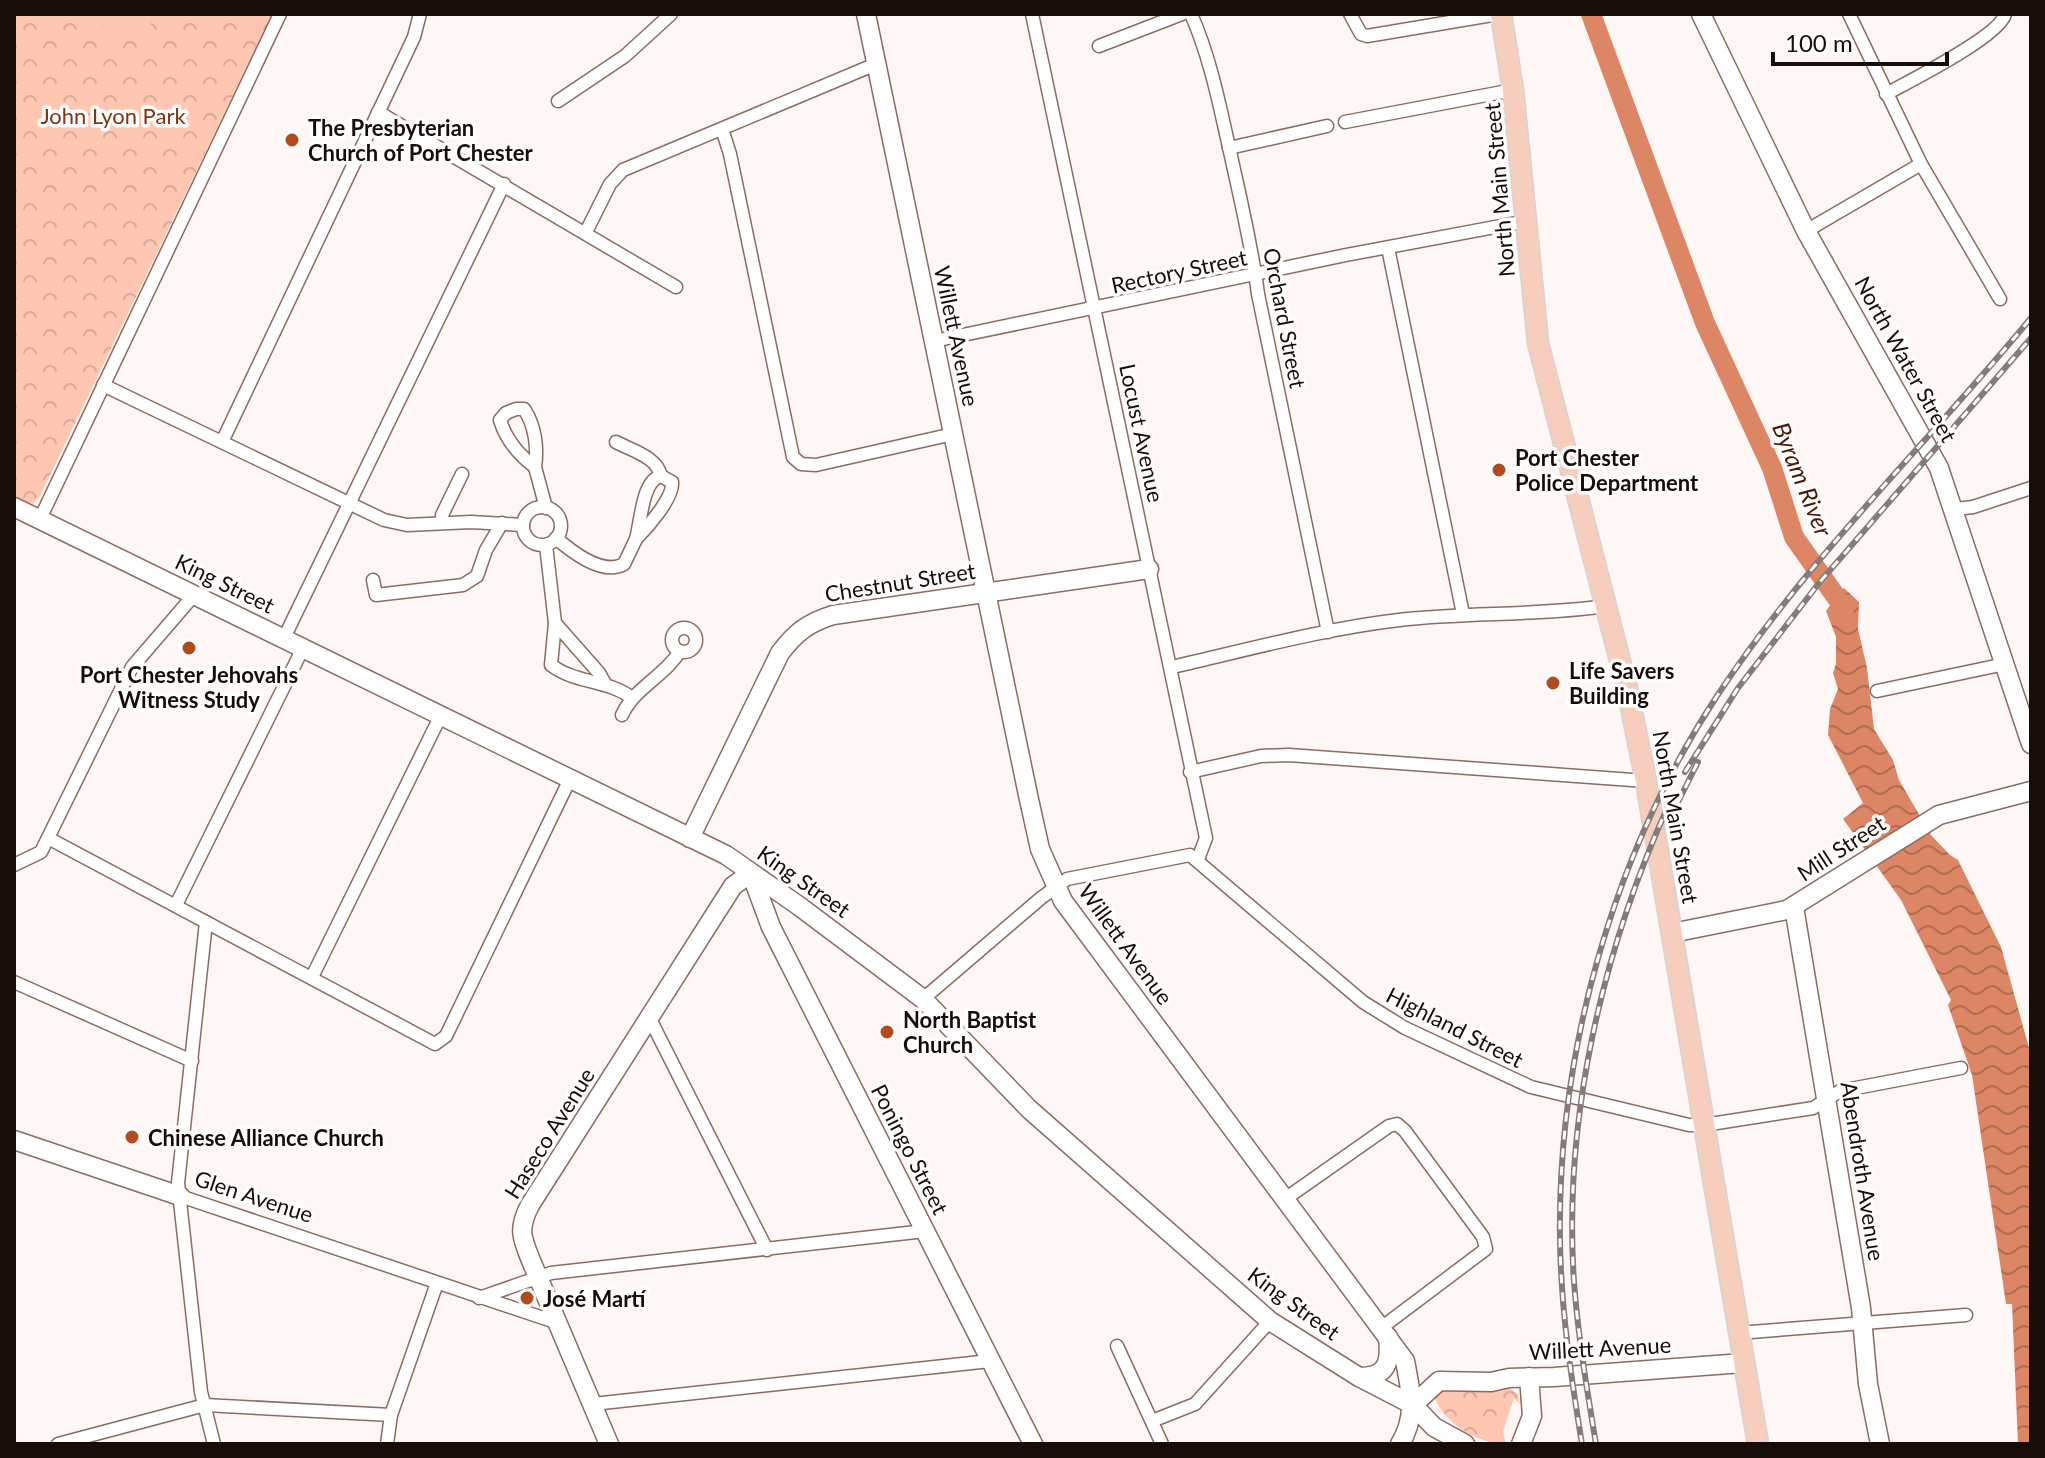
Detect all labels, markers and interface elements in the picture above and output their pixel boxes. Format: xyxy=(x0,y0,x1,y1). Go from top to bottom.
scale bar xyxy=(1773,16,1947,66)
text: 100 m xyxy=(1785,28,1853,57)
park label: John Lyon Park xyxy=(40,102,186,129)
street label: North Main Street xyxy=(1478,102,1520,278)
place label: The Presbyterian Church of Port Chester xyxy=(308,114,533,166)
marker: The Presbyterian Church of Port Chester xyxy=(283,131,301,149)
street label: Rectory Street xyxy=(1109,243,1249,299)
street label: Orchard Street xyxy=(1258,246,1312,390)
street label: Willett Avenue xyxy=(929,263,985,409)
street label: North Water Street xyxy=(1849,271,1963,447)
street label: Locust Avenue xyxy=(1114,361,1170,505)
water label: Byram River xyxy=(1767,418,1839,541)
place label: Port Chester Police Department xyxy=(1515,444,1699,496)
marker: Port Chester Police Department xyxy=(1490,461,1508,479)
street label: King Street xyxy=(171,547,279,619)
street label: Chestnut Street xyxy=(823,557,977,607)
marker: Port Chester Jehovahs Witness Study xyxy=(180,639,198,657)
place label: Life Savers Building xyxy=(1569,657,1674,709)
place label: Port Chester Jehovahs Witness Study xyxy=(80,661,298,713)
marker: Life Savers Building xyxy=(1544,674,1562,692)
street label: North Main Street xyxy=(1648,729,1704,906)
street label: Mill Street xyxy=(1792,810,1890,886)
street label: King Street xyxy=(752,839,856,923)
street label: Willett Avenue xyxy=(1073,878,1179,1010)
street label: Highland Street xyxy=(1382,981,1528,1073)
place label: North Baptist Church xyxy=(903,1006,1037,1058)
marker: North Baptist Church xyxy=(878,1023,896,1041)
street label: Haseco Avenue xyxy=(498,1063,600,1203)
street label: Abendroth Avenue xyxy=(1836,1079,1890,1263)
street label: Poningo Street xyxy=(866,1080,954,1219)
place label: Chinese Alliance Church xyxy=(148,1124,384,1151)
marker: Chinese Alliance Church xyxy=(123,1128,141,1146)
street label: Glen Avenue xyxy=(191,1164,317,1228)
street label: King Street xyxy=(1243,1261,1345,1345)
place label: José Martí xyxy=(543,1285,647,1312)
marker: José Martí xyxy=(518,1289,536,1307)
street label: Willett Avenue xyxy=(1528,1331,1672,1365)

